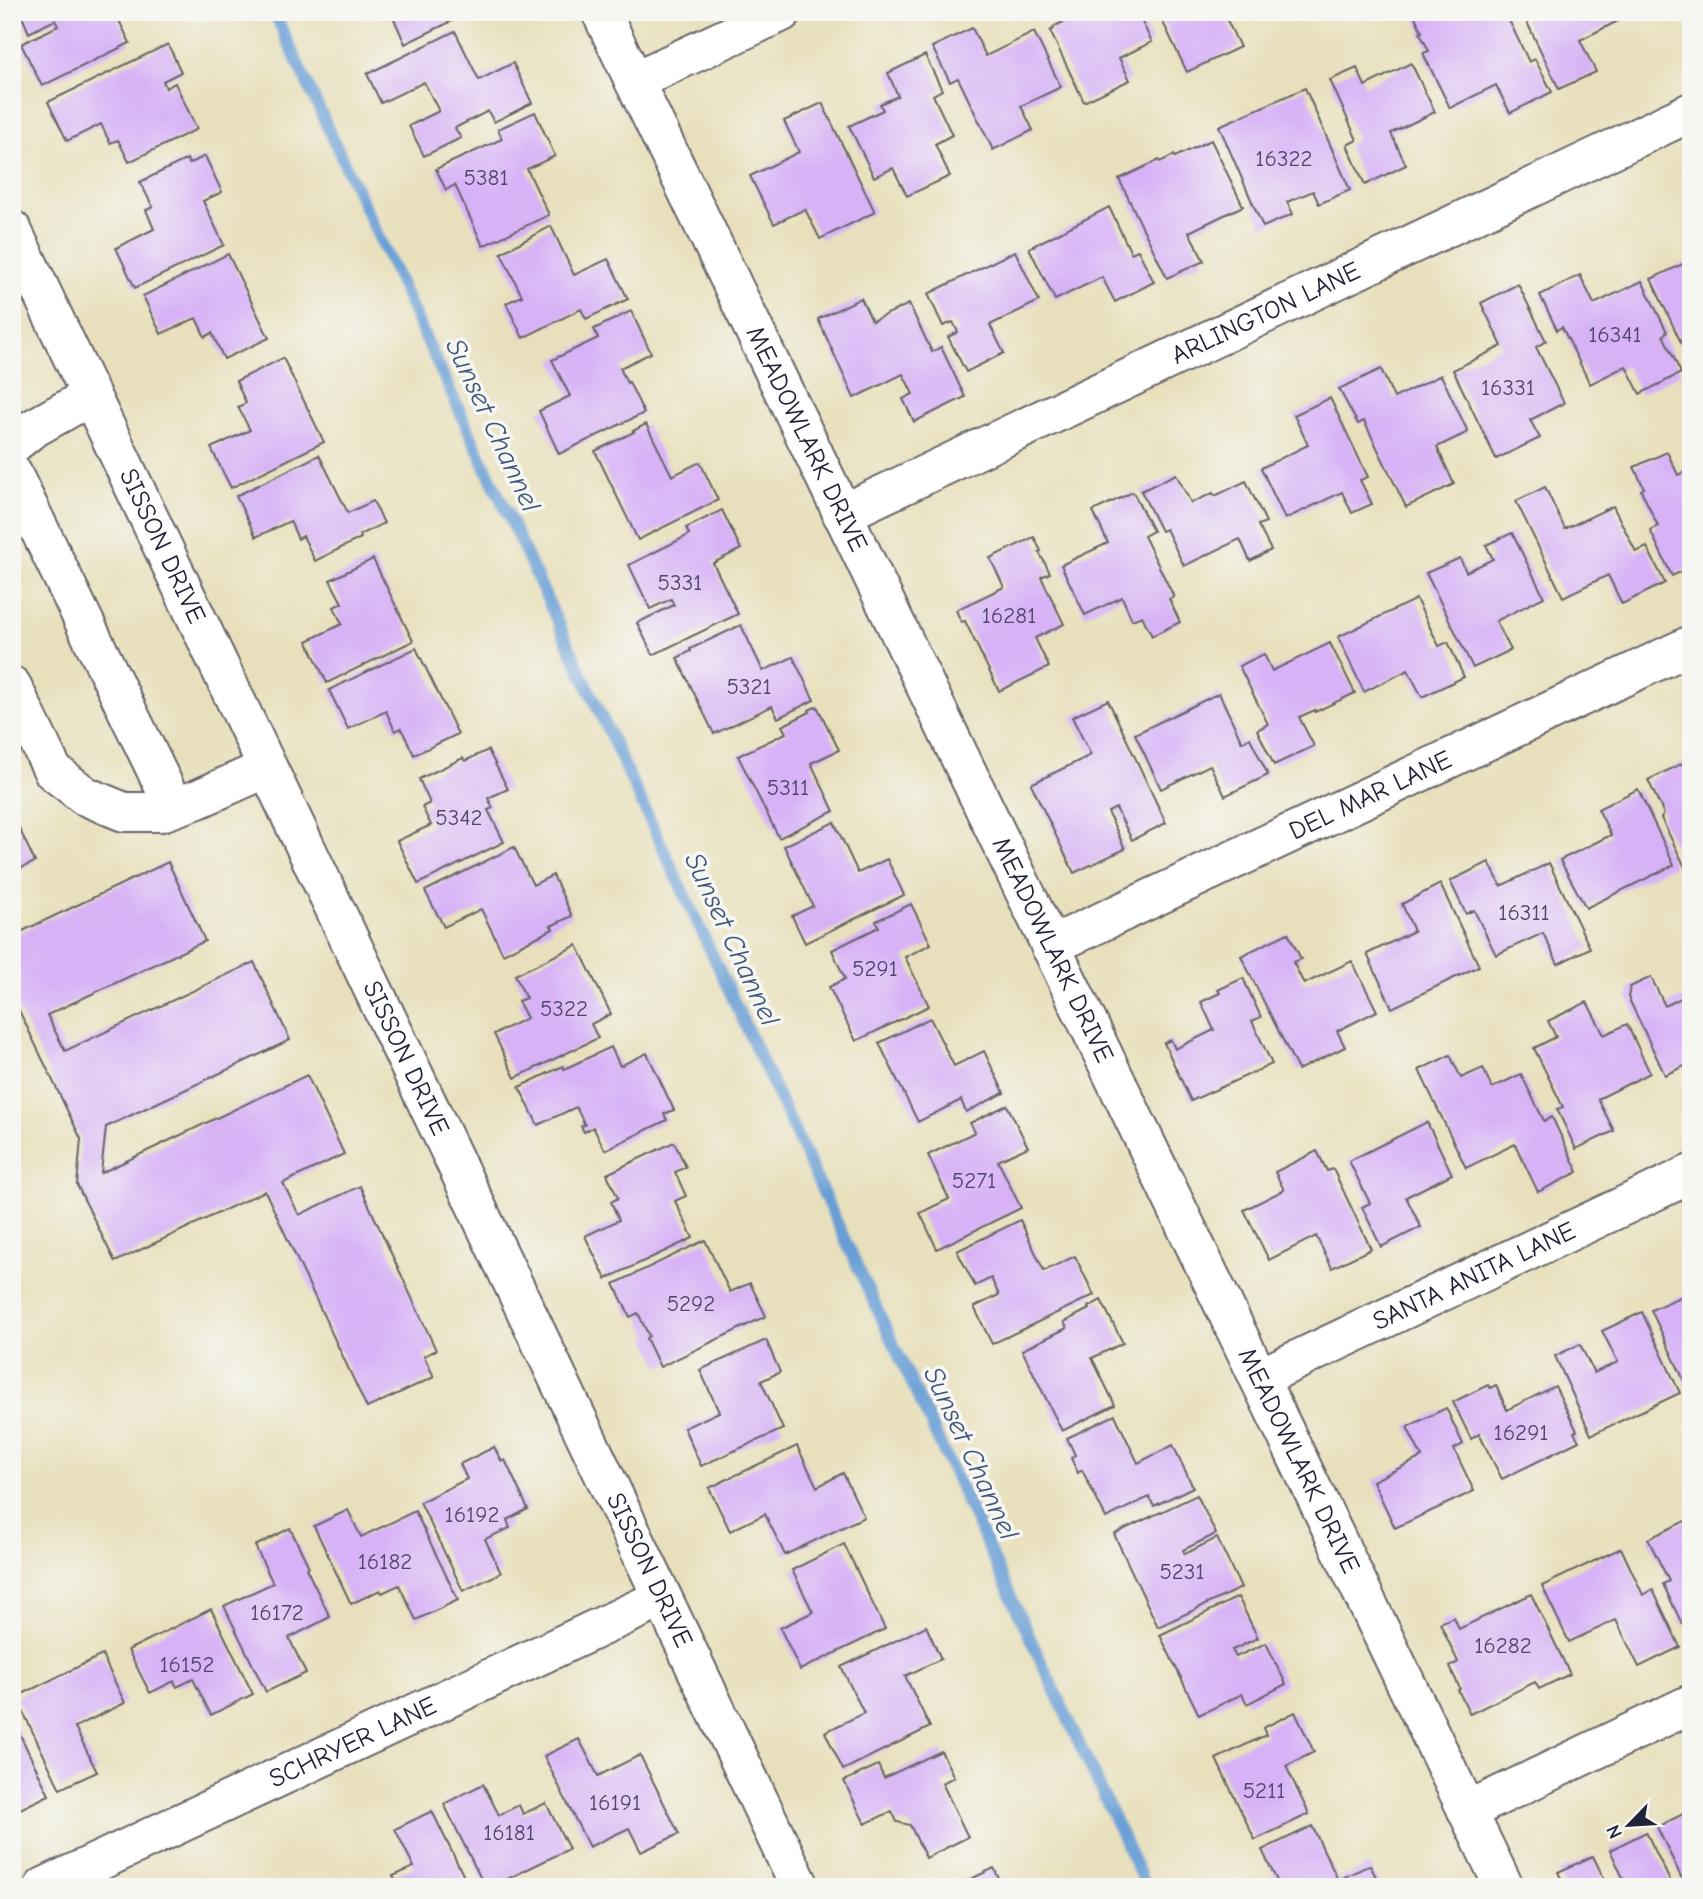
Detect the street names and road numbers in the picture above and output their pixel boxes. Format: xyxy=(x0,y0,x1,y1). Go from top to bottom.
street label: ARLINGTON LANE xyxy=(1167,256,1365,371)
street label: MEADOWLARK DRIVE xyxy=(740,322,874,556)
street label: SISSON DRIVE xyxy=(113,464,212,628)
street label: DEL MAR LANE xyxy=(1285,745,1456,846)
street label: MEADOWLARK DRIVE xyxy=(986,832,1120,1067)
street label: SISSON DRIVE xyxy=(356,976,455,1140)
street label: SANTA ANITA LANE xyxy=(1368,1216,1580,1337)
street label: MEADOWLARK DRIVE xyxy=(1232,1343,1366,1578)
street label: SISSON DRIVE xyxy=(600,1488,699,1652)
street label: SCHRYER LANE xyxy=(265,1691,441,1794)

